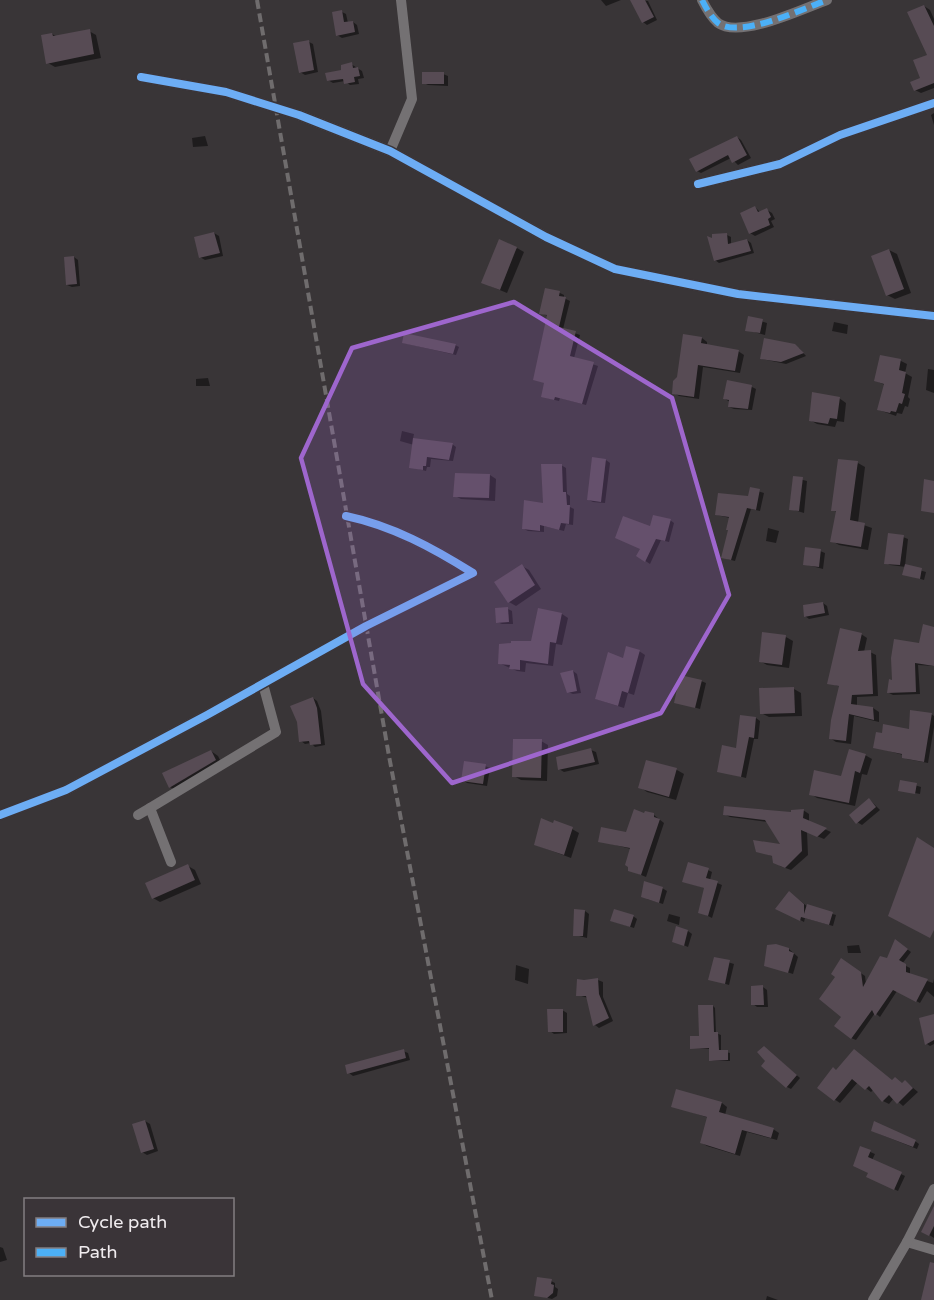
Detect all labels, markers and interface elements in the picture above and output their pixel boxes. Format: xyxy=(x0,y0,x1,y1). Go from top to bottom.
legend xyxy=(24,1198,234,1276)
text: Cycle path xyxy=(78,1211,167,1233)
text: Path xyxy=(78,1241,117,1263)

